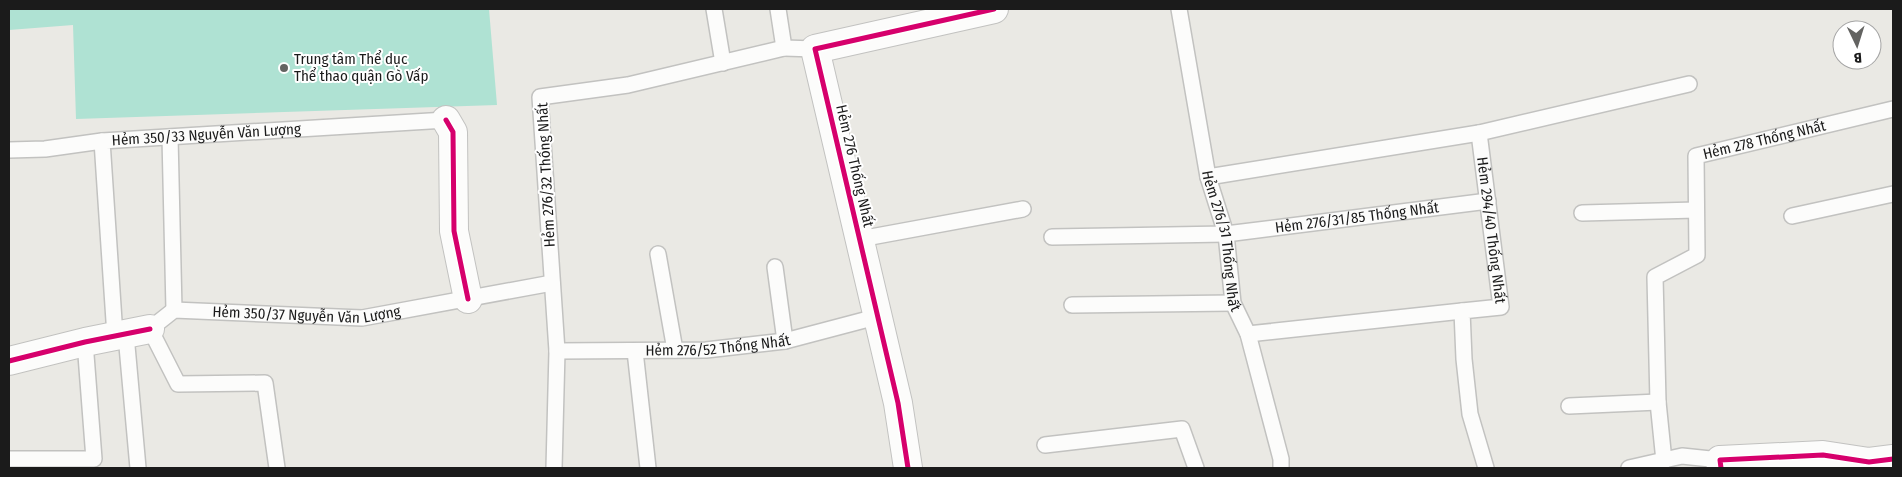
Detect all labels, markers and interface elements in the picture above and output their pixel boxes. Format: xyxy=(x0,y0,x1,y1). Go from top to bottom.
north arrow xyxy=(1832,20,1882,70)
text: B xyxy=(1853,49,1862,66)
place label: Trung tâm Thể dục Thể thao quận Gò Vấp xyxy=(294,50,428,85)
marker: Trung tâm Thể dục Thể thao quận Gò Vấp xyxy=(278,62,290,74)
street label: Hẻm 276/32 Thống Nhất xyxy=(533,102,559,248)
street label: Hẻm 276 Thống Nhất xyxy=(832,103,878,229)
street label: Hẻm 278 Thống Nhất xyxy=(1701,116,1828,163)
street label: Hẻm 350/33 Nguyễn Văn Lượng xyxy=(111,120,301,149)
street label: Hẻm 294/40 Thống Nhất xyxy=(1473,156,1509,305)
street label: Hẻm 276/31 Thống Nhất xyxy=(1198,169,1245,315)
street label: Hẻm 276/31/85 Thống Nhất xyxy=(1274,198,1440,237)
street label: Hẻm 350/37 Nguyễn Văn Lượng xyxy=(212,302,402,327)
street label: Hẻm 276/52 Thống Nhất xyxy=(645,331,792,359)

